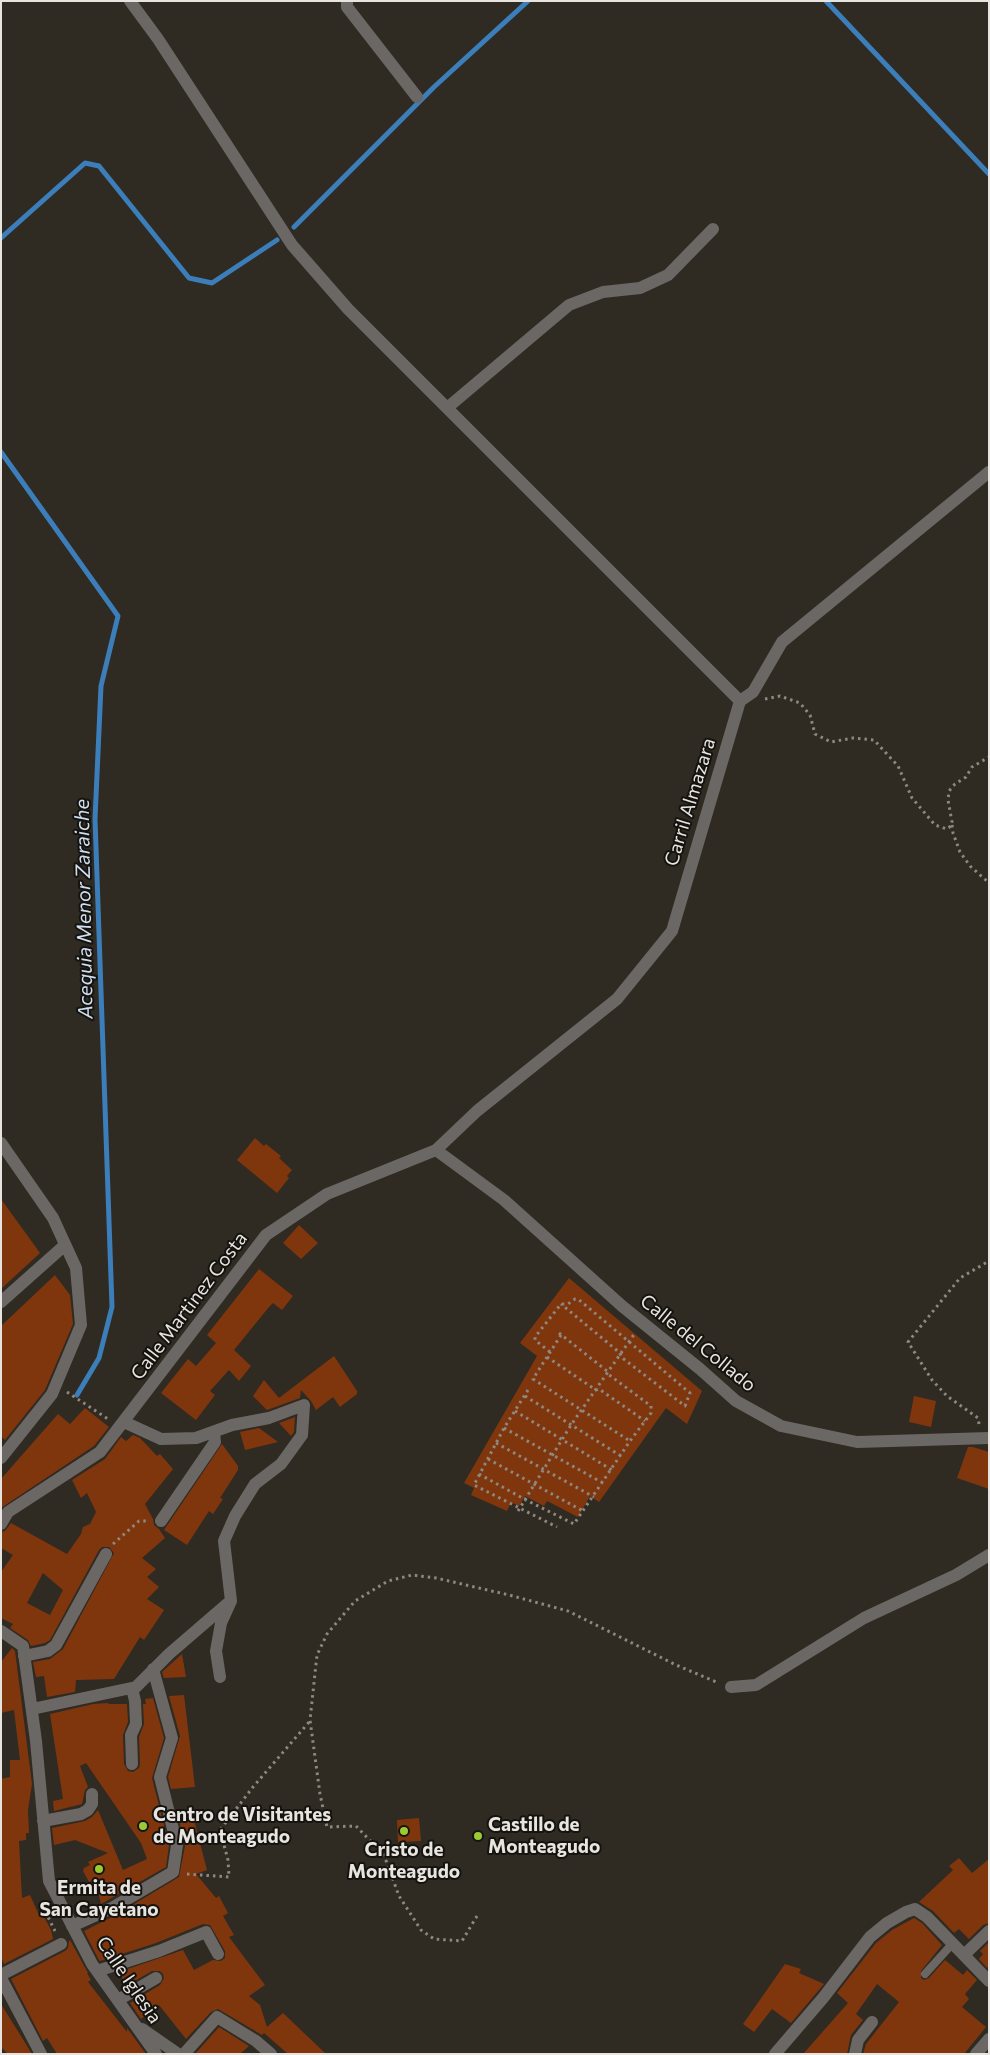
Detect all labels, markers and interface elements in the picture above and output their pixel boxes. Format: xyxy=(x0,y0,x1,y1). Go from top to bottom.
street label: Carril Almazara xyxy=(660,735,720,869)
water label: Acequia Menor Zaraiche xyxy=(70,799,98,1019)
street label: Calle Martinez Costa xyxy=(126,1228,252,1384)
street label: Calle del Collado xyxy=(636,1289,760,1397)
place label: Centro de Visitantes de Monteagudo xyxy=(153,1804,331,1848)
place label: Castillo de Monteagudo xyxy=(488,1814,600,1858)
marker: Centro de Visitantes de Monteagudo xyxy=(137,1820,149,1832)
marker: Cristo de Monteagudo xyxy=(398,1825,410,1837)
marker: Castillo de Monteagudo xyxy=(472,1830,484,1842)
place label: Cristo de Monteagudo xyxy=(348,1839,460,1883)
marker: Ermita de San Cayetano xyxy=(93,1863,105,1875)
place label: Ermita de San Cayetano xyxy=(39,1877,159,1921)
street label: Calle Iglesia xyxy=(92,1932,166,2028)

